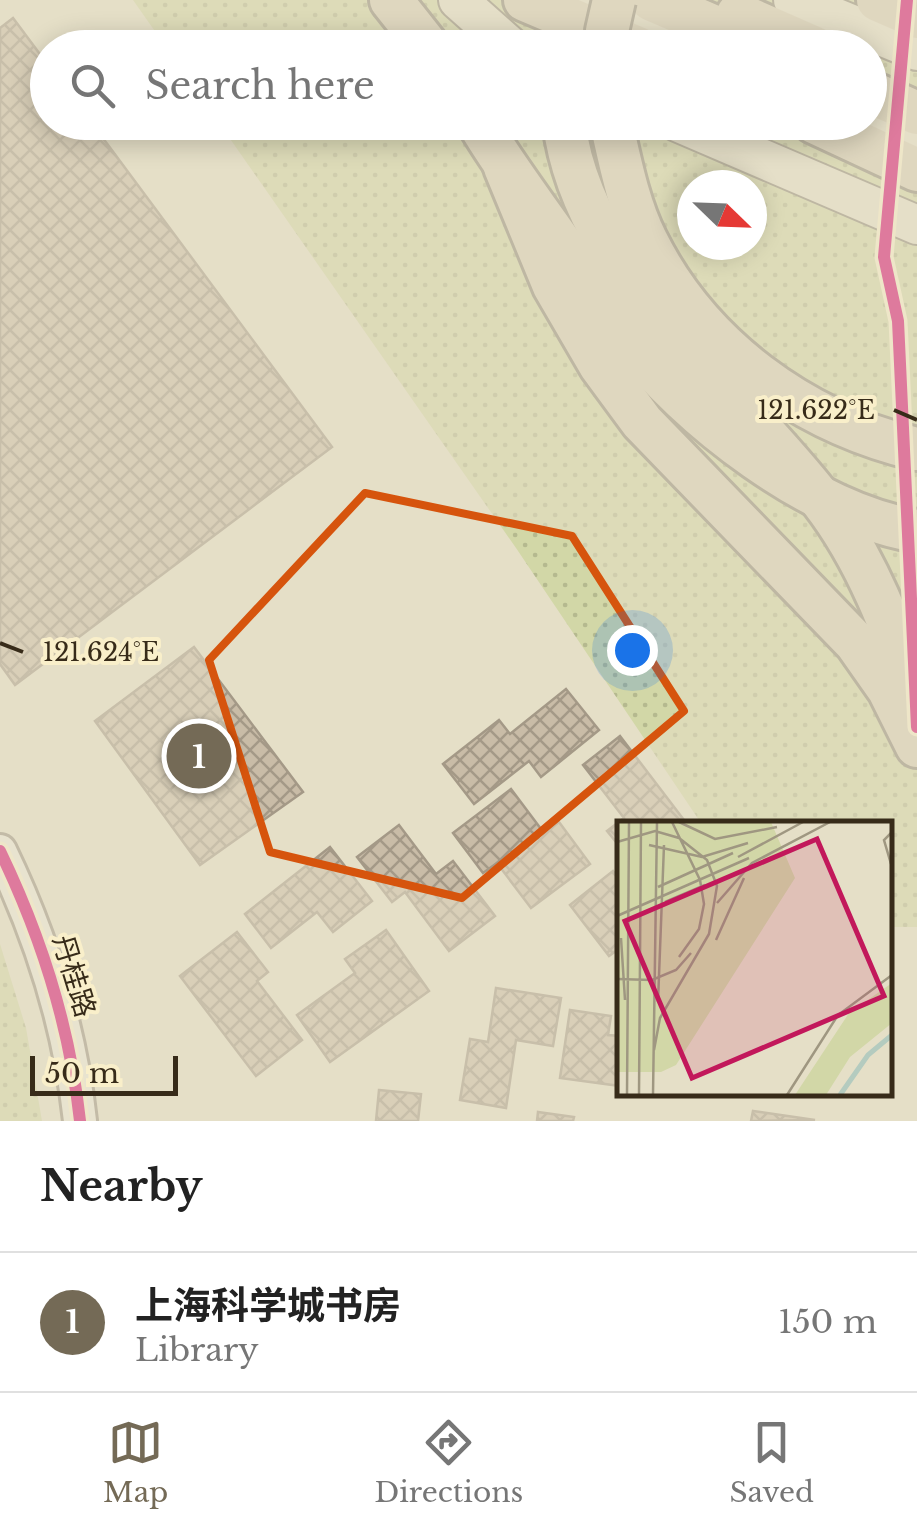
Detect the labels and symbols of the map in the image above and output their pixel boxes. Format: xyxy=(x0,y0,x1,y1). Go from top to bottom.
north arrow xyxy=(677,170,767,260)
text: 121.622°E xyxy=(757,395,875,426)
your location xyxy=(607,625,658,676)
text: 121.624°E xyxy=(43,637,159,668)
pin: 1 xyxy=(166,718,232,794)
inset map xyxy=(617,821,892,1096)
street label: 丹桂路 xyxy=(45,931,103,1021)
scale bar xyxy=(30,1051,178,1096)

